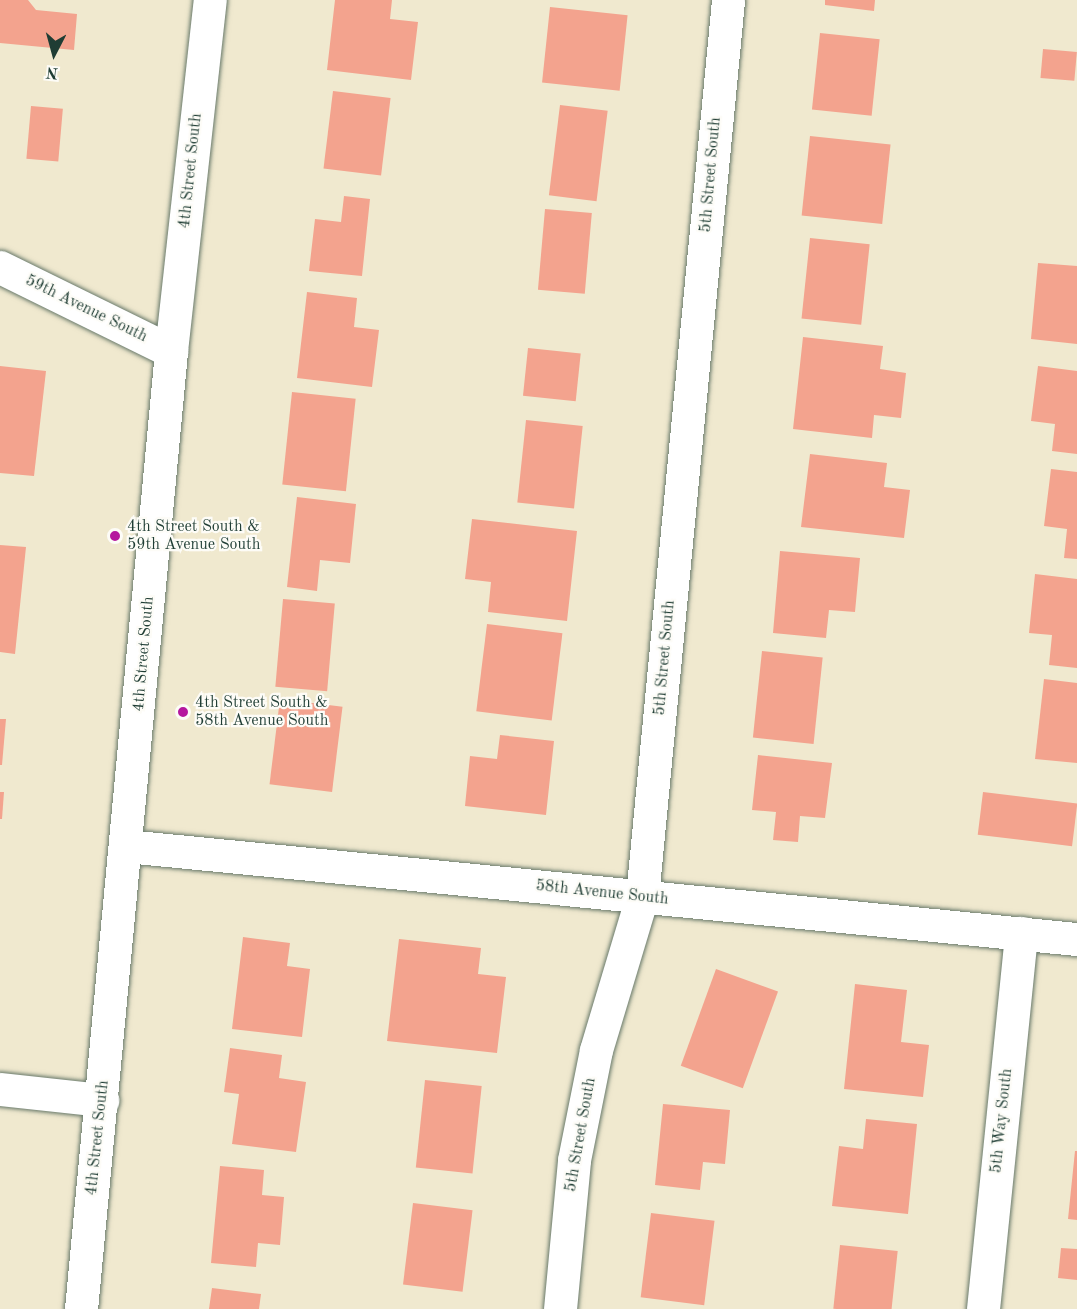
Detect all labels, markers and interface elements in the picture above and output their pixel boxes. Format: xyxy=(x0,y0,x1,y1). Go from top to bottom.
north arrow xyxy=(24,24,84,84)
text: N xyxy=(45,63,59,80)
street label: 4th Street South xyxy=(175,112,207,230)
street label: 5th Street South xyxy=(696,117,726,233)
street label: 59th Avenue South xyxy=(22,271,150,347)
place label: 4th Street South & 59th Avenue South xyxy=(127,517,260,555)
marker: 4th Street South & 59th Avenue South xyxy=(108,529,122,543)
street label: 4th Street South xyxy=(129,596,159,712)
street label: 5th Street South xyxy=(650,600,680,716)
place label: 4th Street South & 58th Avenue South xyxy=(195,693,328,731)
marker: 4th Street South & 58th Avenue South xyxy=(176,705,190,719)
street label: 58th Avenue South xyxy=(535,876,669,910)
street label: 5th Way South xyxy=(987,1068,1017,1174)
street label: 5th Street South xyxy=(562,1076,600,1194)
street label: 4th Street South xyxy=(82,1079,114,1197)

